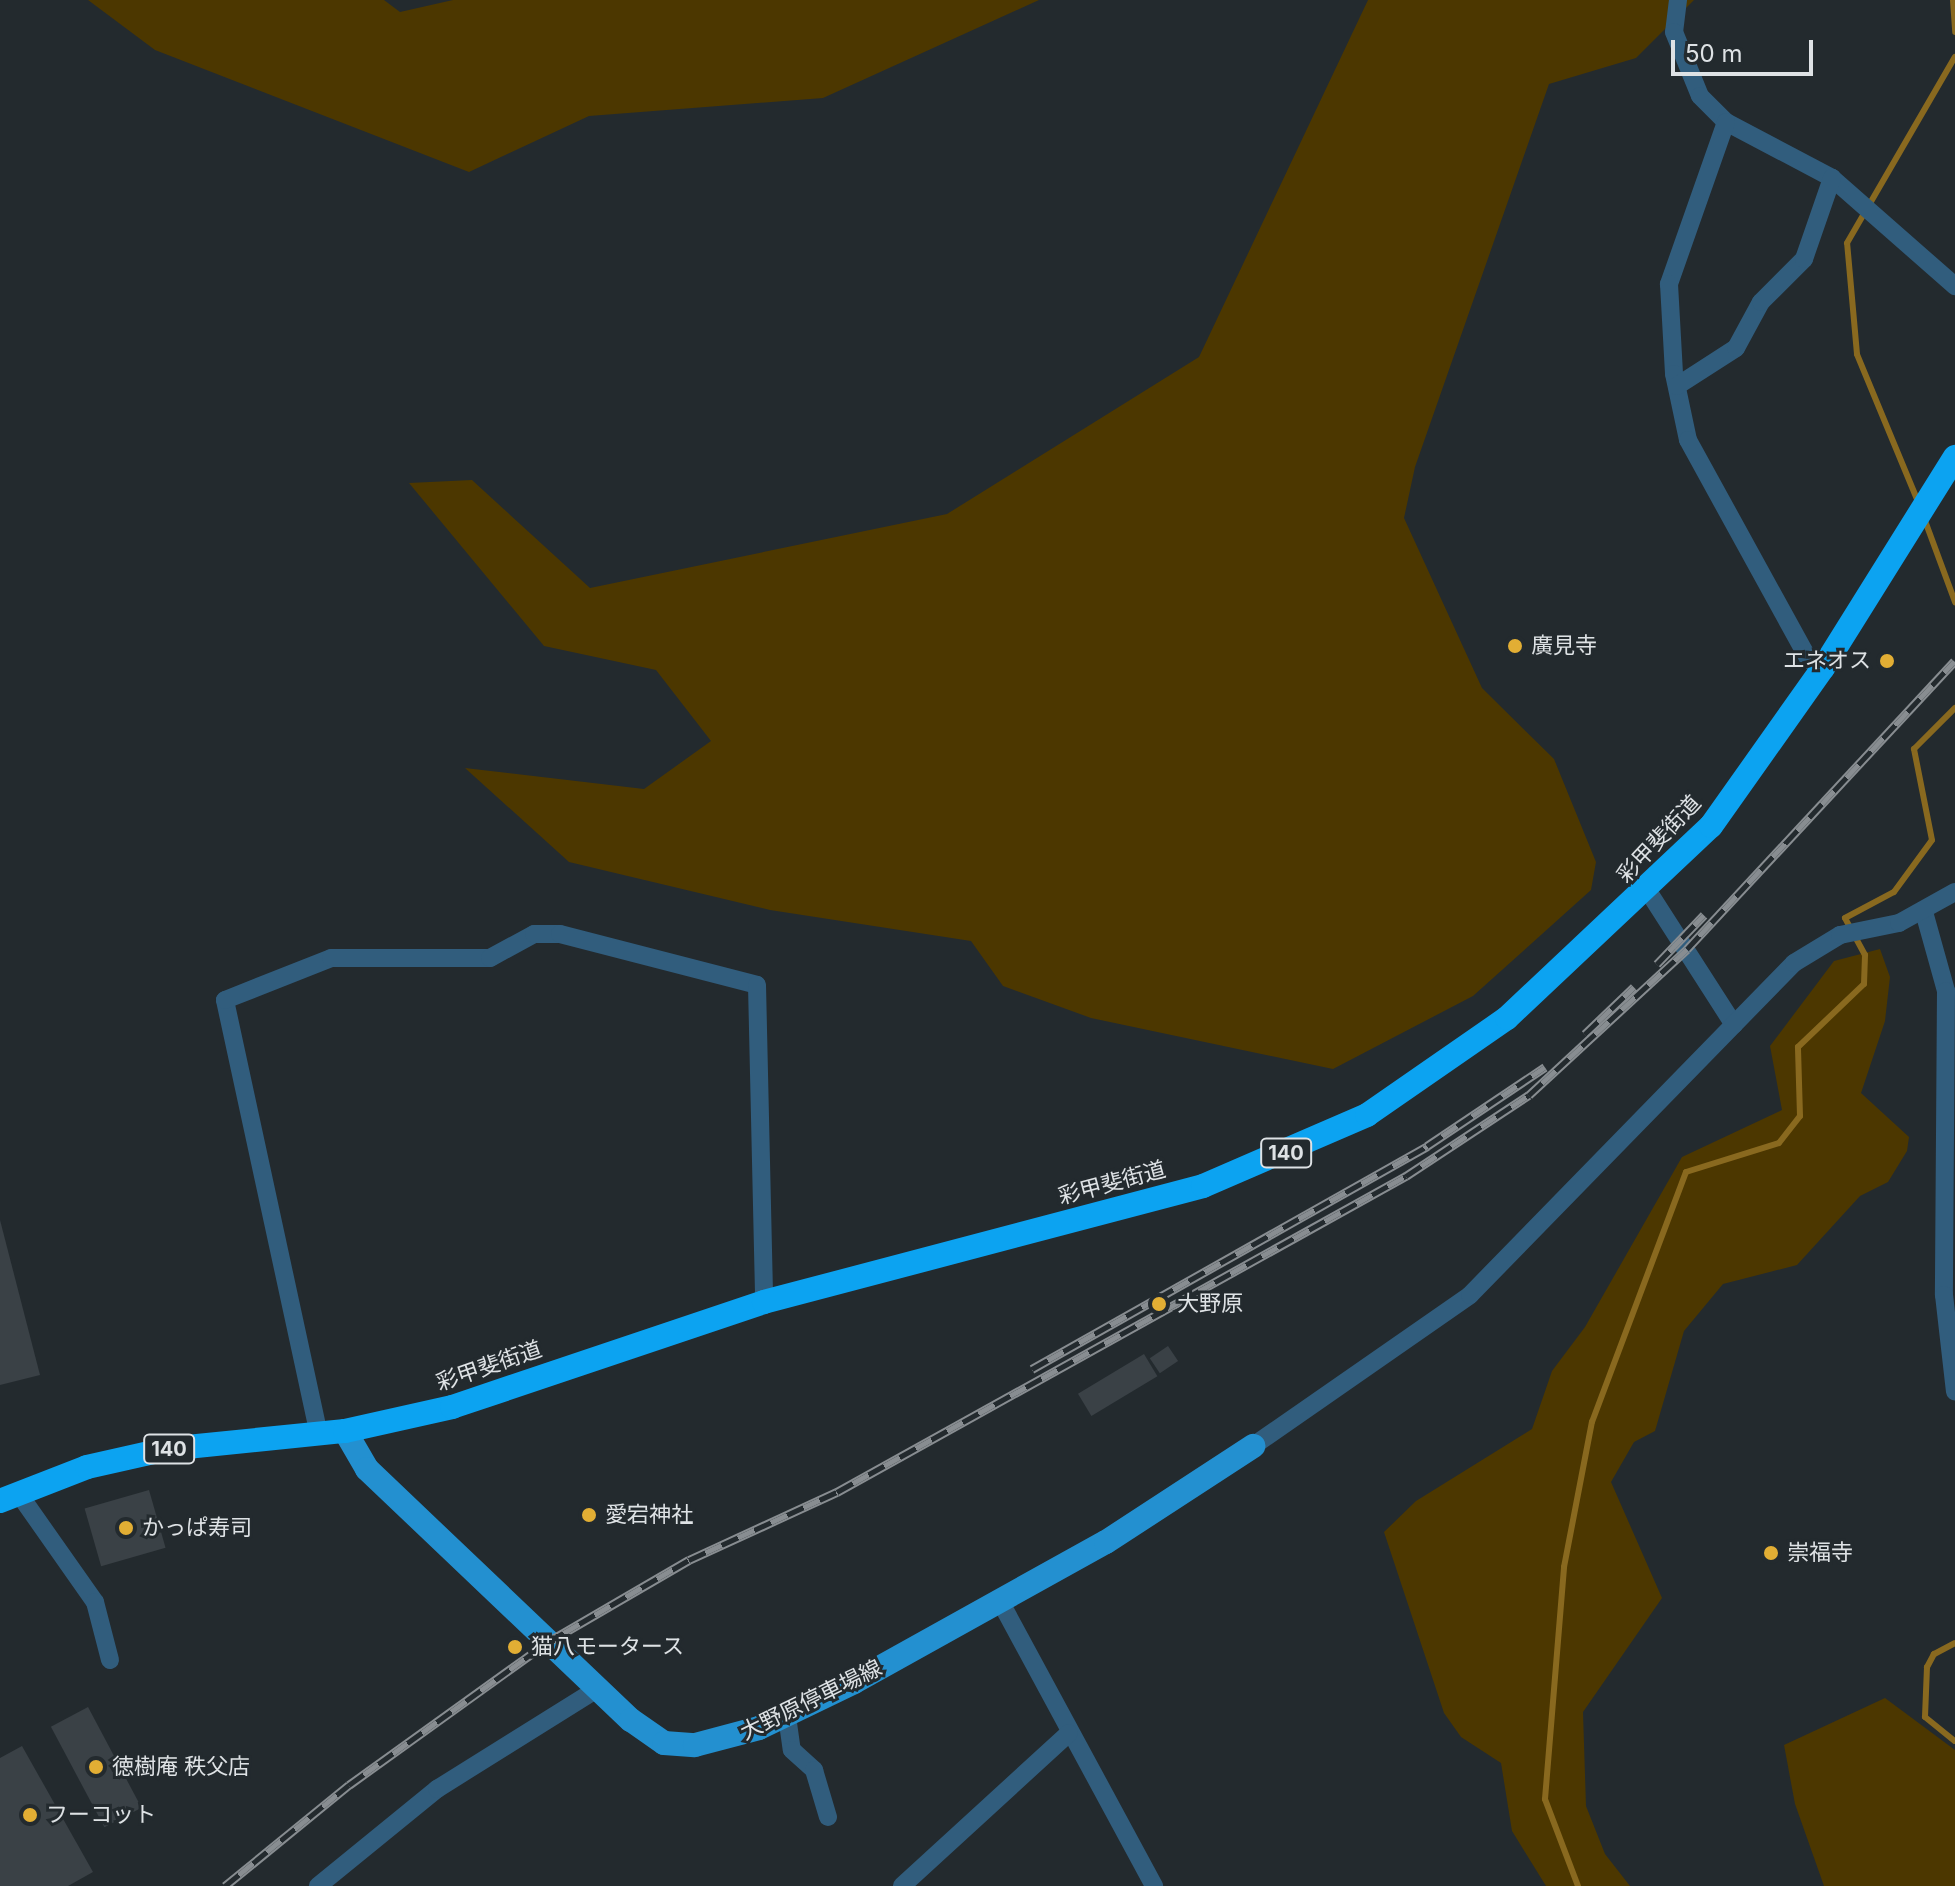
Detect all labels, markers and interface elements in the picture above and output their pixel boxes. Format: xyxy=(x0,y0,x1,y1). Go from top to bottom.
scale bar xyxy=(1675,24,1817,74)
text: 50 m xyxy=(1685,39,1743,68)
place label: 廣見寺 xyxy=(1531,633,1597,659)
marker: 廣見寺 xyxy=(1506,637,1524,655)
place label: エネオス xyxy=(1783,648,1871,674)
marker: エネオス xyxy=(1878,652,1896,670)
street label: 彩甲斐街道 xyxy=(1612,790,1706,888)
road number: 140 xyxy=(1260,1137,1312,1169)
street label: 彩甲斐街道 xyxy=(1055,1156,1169,1210)
place label: 大野原 xyxy=(1177,1291,1243,1317)
marker: 大野原 xyxy=(1148,1293,1170,1315)
street label: 彩甲斐街道 xyxy=(433,1336,545,1396)
road number: 140 xyxy=(143,1433,195,1465)
place label: 愛宕神社 xyxy=(605,1502,693,1528)
marker: 愛宕神社 xyxy=(580,1506,598,1524)
place label: かっぱ寿司 xyxy=(142,1515,252,1541)
marker: かっぱ寿司 xyxy=(117,1519,135,1537)
place label: 崇福寺 xyxy=(1787,1540,1853,1566)
marker: 崇福寺 xyxy=(1762,1544,1780,1562)
place label: 猫八モータース xyxy=(531,1634,685,1660)
marker: 猫八モータース xyxy=(506,1638,524,1656)
street label: 大野原停車場線 xyxy=(736,1654,886,1746)
place label: 徳樹庵 秩父店 xyxy=(112,1754,250,1780)
marker: 徳樹庵 秩父店 xyxy=(87,1758,105,1776)
place label: フーコット xyxy=(46,1802,156,1828)
marker: フーコット xyxy=(21,1806,39,1824)

